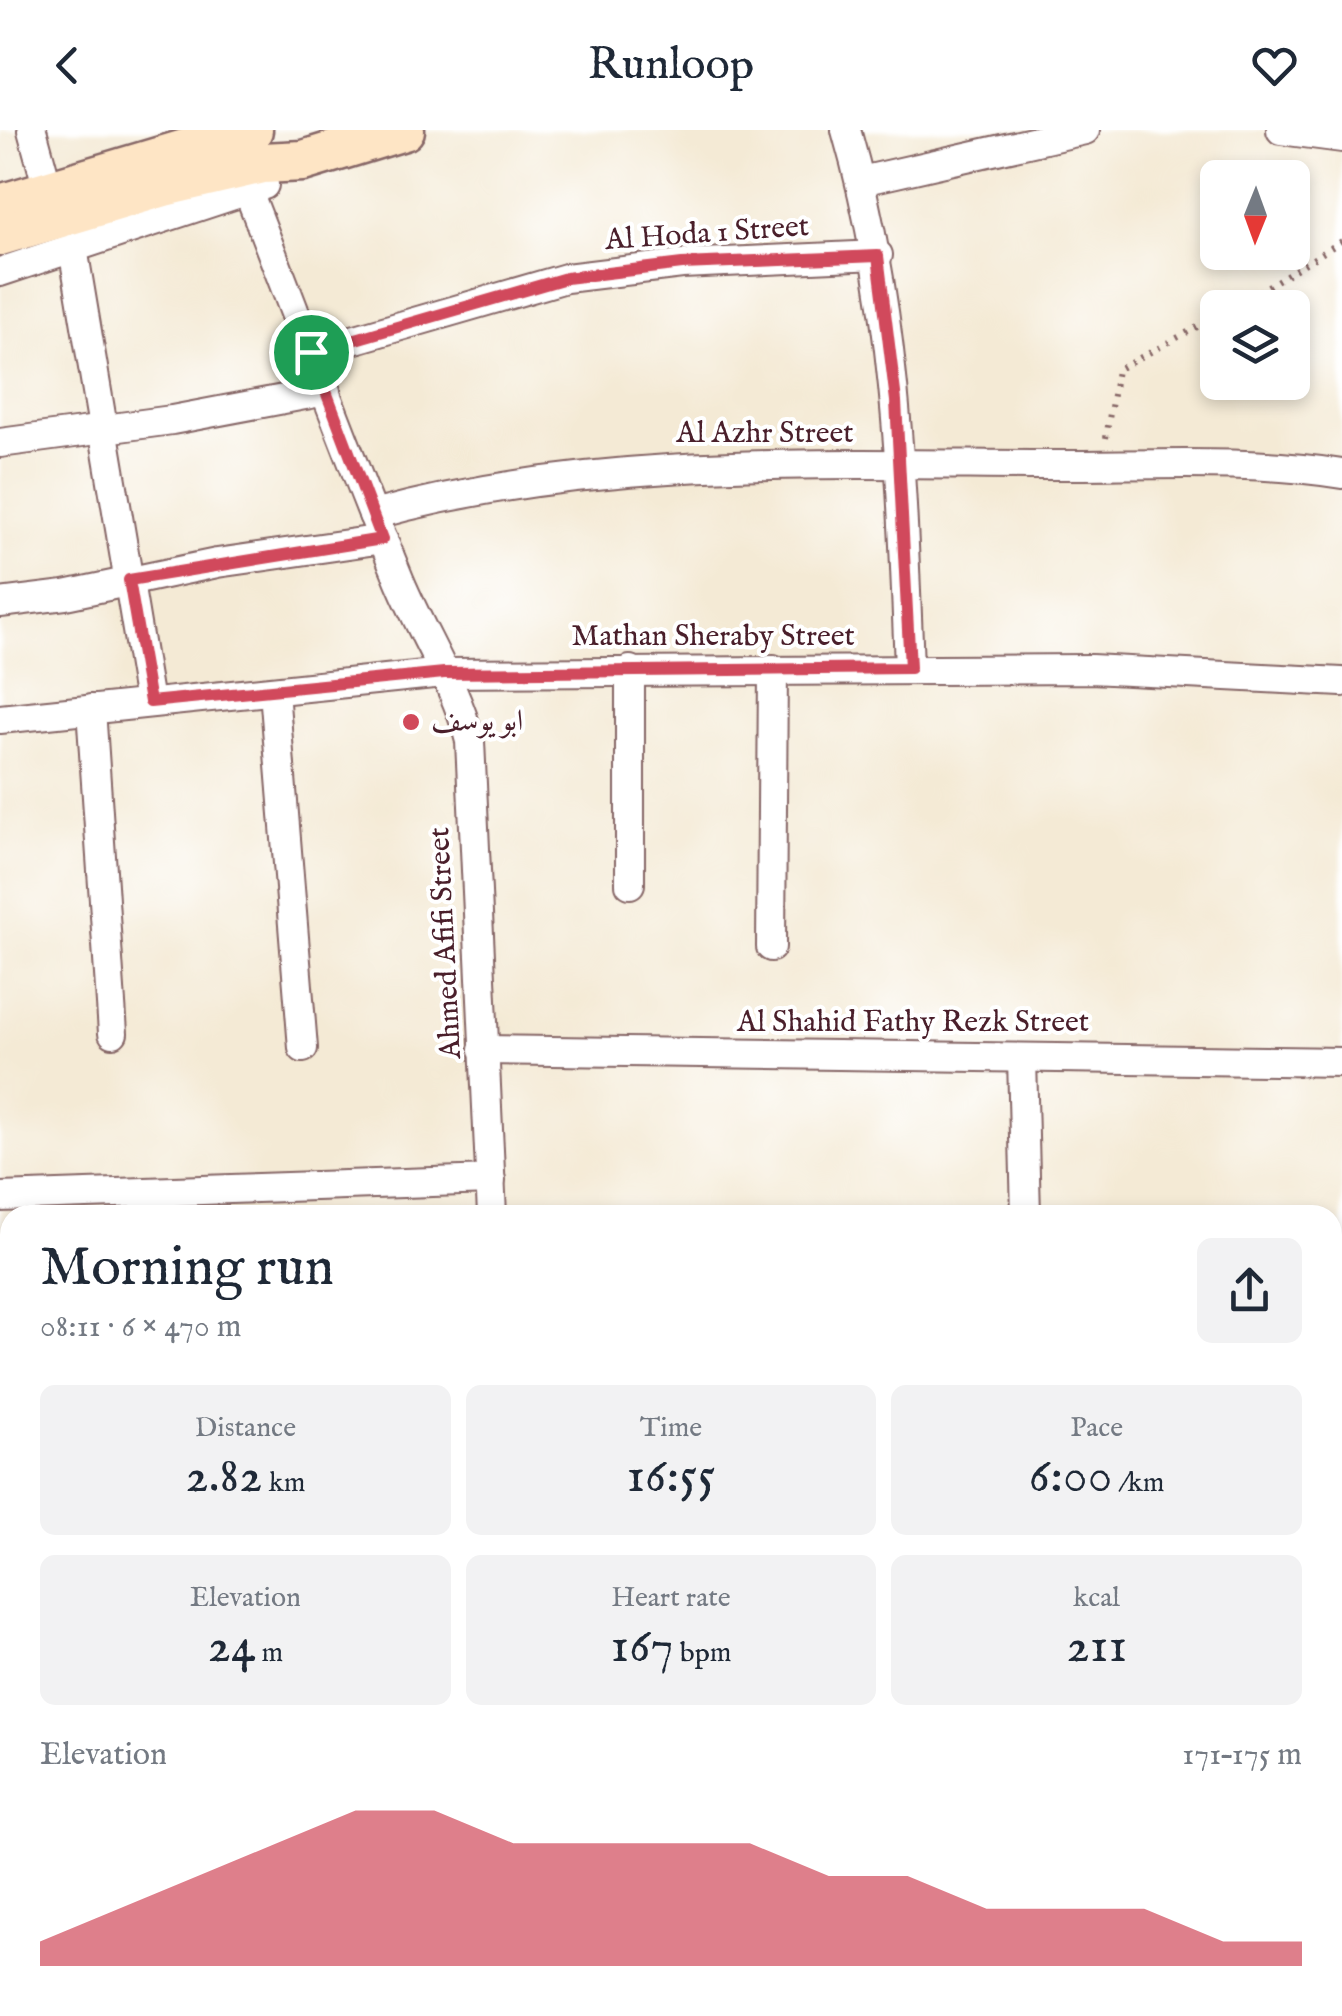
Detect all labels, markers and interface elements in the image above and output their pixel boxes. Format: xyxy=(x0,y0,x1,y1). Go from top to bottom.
text: Runloop xyxy=(588,37,754,94)
icon: back xyxy=(40,38,95,93)
icon: heart xyxy=(1247,38,1302,93)
north arrow xyxy=(1200,160,1310,270)
map controls xyxy=(1200,160,1310,400)
street label: Al Hoda 1 Street xyxy=(603,208,810,260)
button: layers xyxy=(1200,290,1310,400)
pin xyxy=(269,310,354,395)
icon: arrive xyxy=(284,325,339,380)
street label: Al Azhr Street xyxy=(675,415,854,453)
street label: Mathan Sheraby Street xyxy=(571,618,855,656)
place label: ابو يوسف xyxy=(431,703,523,741)
marker: ابو يوسف xyxy=(400,711,422,733)
street label: Ahmed Afifi Street xyxy=(421,826,471,1061)
street label: Al Shahid Fathy Rezk Street xyxy=(736,1004,1089,1042)
text: Morning run xyxy=(40,1234,334,1304)
button: share xyxy=(1197,1238,1302,1343)
text: 08:11 · 6 × 470 m xyxy=(40,1307,241,1348)
text: Distance xyxy=(195,1411,296,1446)
text: Time xyxy=(640,1411,702,1446)
text: Pace xyxy=(1070,1411,1123,1446)
text: 2.82 xyxy=(185,1446,263,1509)
text: 16:55 xyxy=(626,1446,716,1509)
text: 6:00 xyxy=(1029,1446,1112,1509)
text: km xyxy=(263,1466,305,1501)
text: /km xyxy=(1112,1466,1165,1501)
text: Elevation xyxy=(190,1581,301,1616)
text: Heart rate xyxy=(611,1581,731,1616)
text: kcal xyxy=(1073,1581,1120,1616)
text: 24 xyxy=(207,1616,255,1679)
text: 167 xyxy=(611,1616,674,1679)
text: 211 xyxy=(1066,1616,1127,1679)
text: m xyxy=(255,1636,283,1671)
text: bpm xyxy=(674,1636,731,1671)
text: Elevation xyxy=(40,1735,167,1776)
text: 171–175 m xyxy=(1182,1735,1302,1776)

